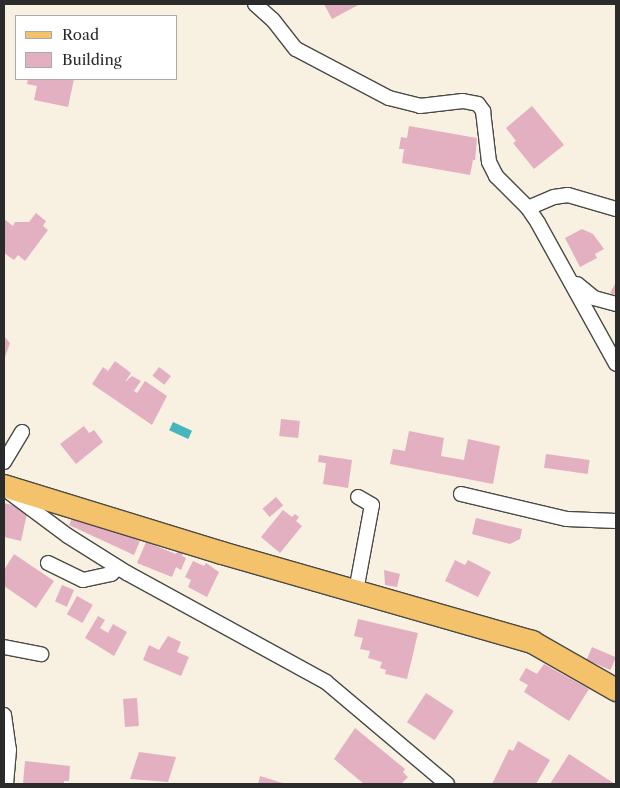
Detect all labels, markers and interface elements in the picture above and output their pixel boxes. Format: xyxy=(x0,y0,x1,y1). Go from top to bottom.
legend xyxy=(15,15,178,80)
text: Road xyxy=(62,25,99,44)
text: Building xyxy=(62,50,122,69)

